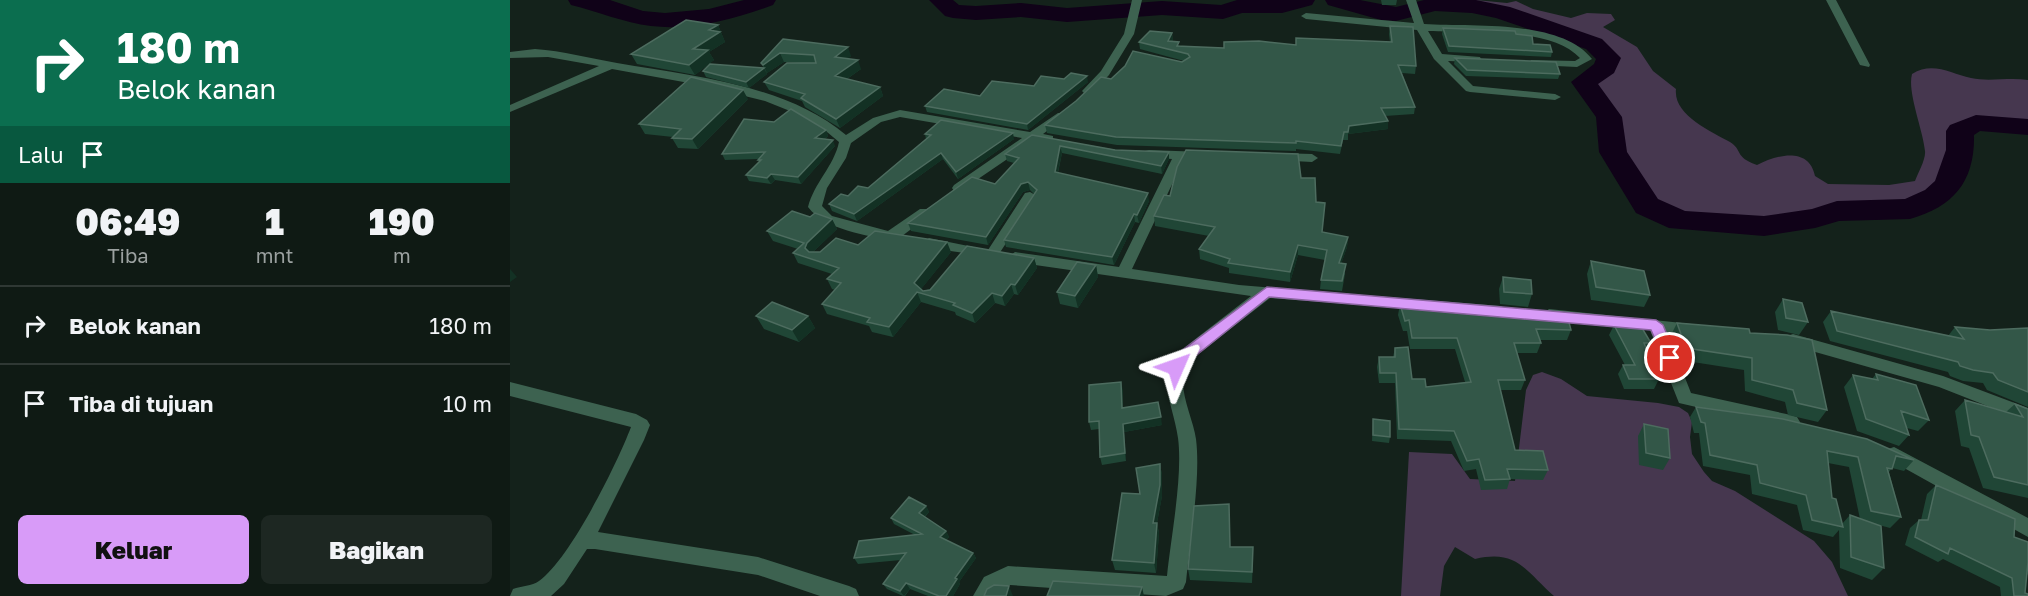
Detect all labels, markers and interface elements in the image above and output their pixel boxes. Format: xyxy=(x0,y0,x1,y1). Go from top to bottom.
text: 180 m xyxy=(117,22,240,72)
icon: right xyxy=(18,24,96,102)
text: Belok kanan xyxy=(117,73,276,105)
icon: arrive xyxy=(76,138,109,171)
text: Lalu xyxy=(18,141,64,168)
text: 06:49 xyxy=(75,200,180,243)
text: 1 xyxy=(265,200,284,243)
text: 190 xyxy=(369,200,435,243)
text: Tiba xyxy=(107,243,149,267)
text: mnt xyxy=(256,243,293,267)
text: m xyxy=(393,243,411,267)
icon: right xyxy=(18,309,51,342)
text: Belok kanan xyxy=(69,312,201,339)
text: 180 m xyxy=(429,312,492,339)
pin xyxy=(1644,332,1695,383)
position arrow xyxy=(1144,335,1208,399)
icon: arrive xyxy=(1653,341,1686,374)
icon: arrive xyxy=(18,387,51,420)
text: Tiba di tujuan xyxy=(69,390,213,417)
text: 10 m xyxy=(443,390,492,417)
button: Keluar xyxy=(18,515,249,584)
button: Bagikan xyxy=(261,515,492,584)

